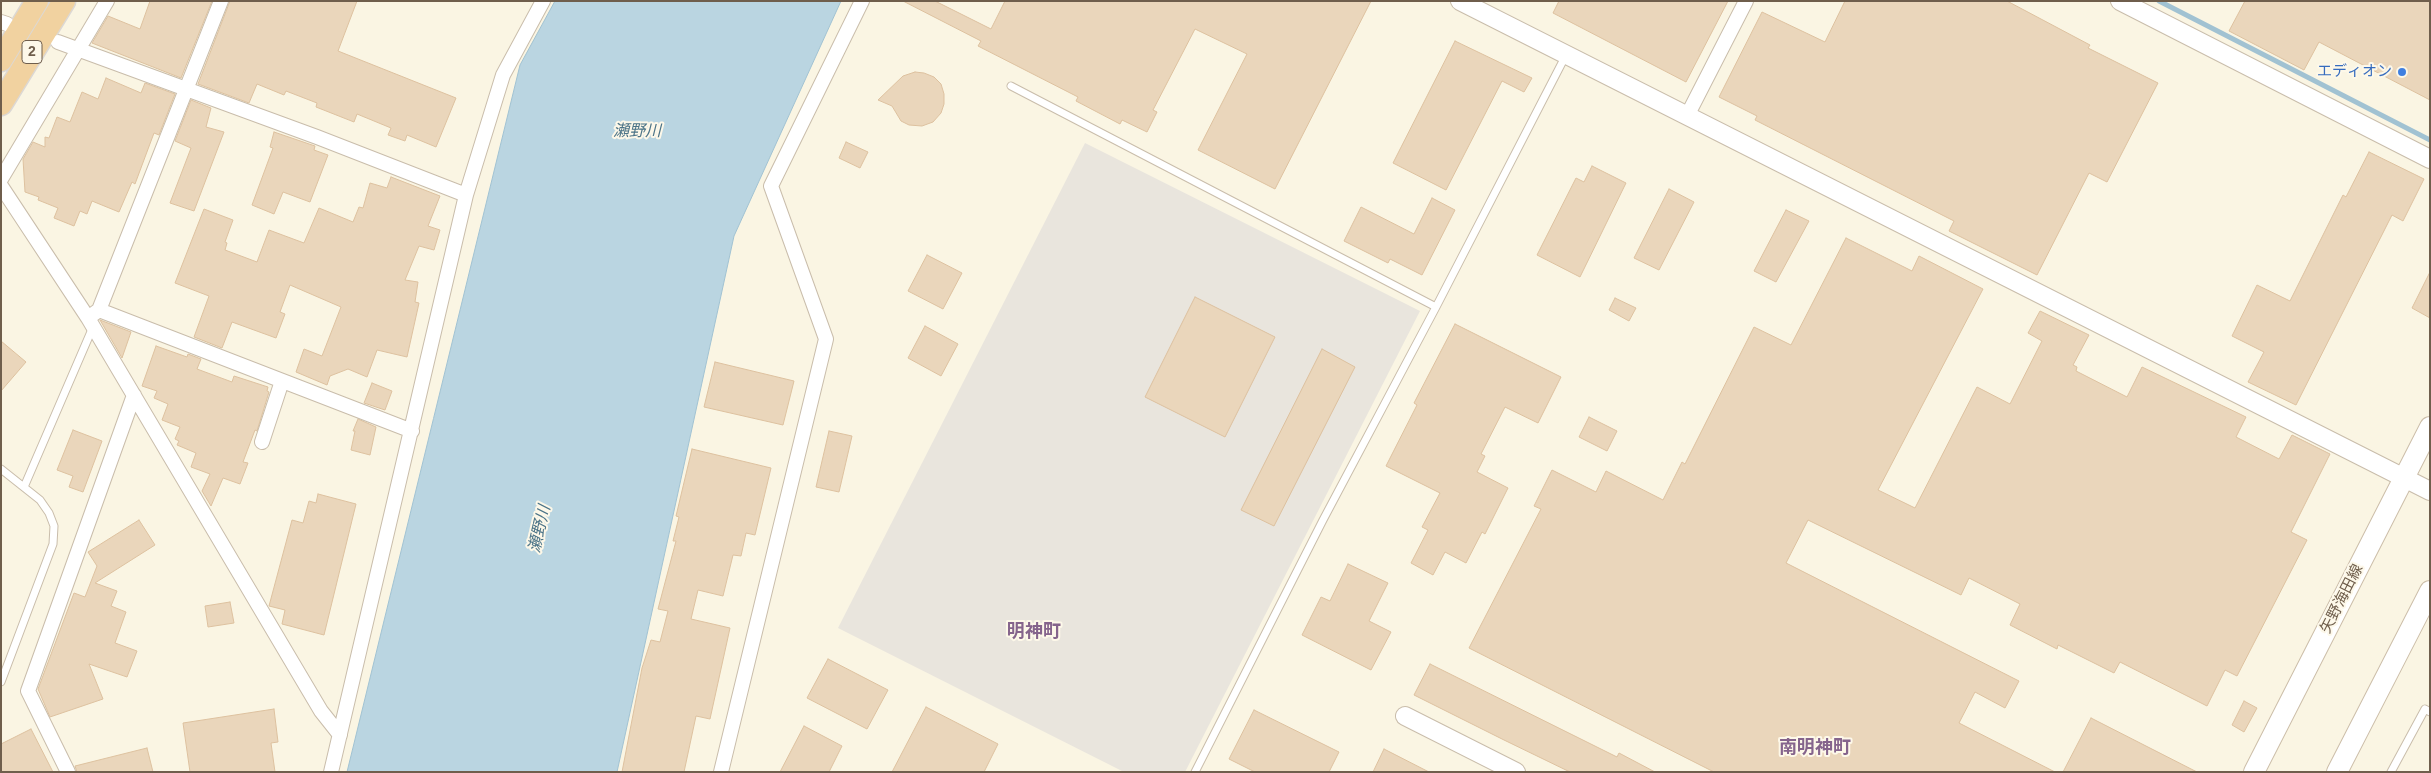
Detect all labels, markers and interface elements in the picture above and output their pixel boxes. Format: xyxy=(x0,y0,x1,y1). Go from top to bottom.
road number: 2 xyxy=(22,41,42,64)
place label: エディオン xyxy=(2317,63,2392,81)
marker: エディオン xyxy=(2396,66,2408,78)
water label: 瀬野川 xyxy=(613,122,661,142)
water label: 瀬野川 xyxy=(525,503,555,555)
street label: 矢野海田線 xyxy=(2317,562,2367,636)
district label: 明神町 xyxy=(1007,621,1061,643)
district label: 南明神町 xyxy=(1779,737,1851,759)

